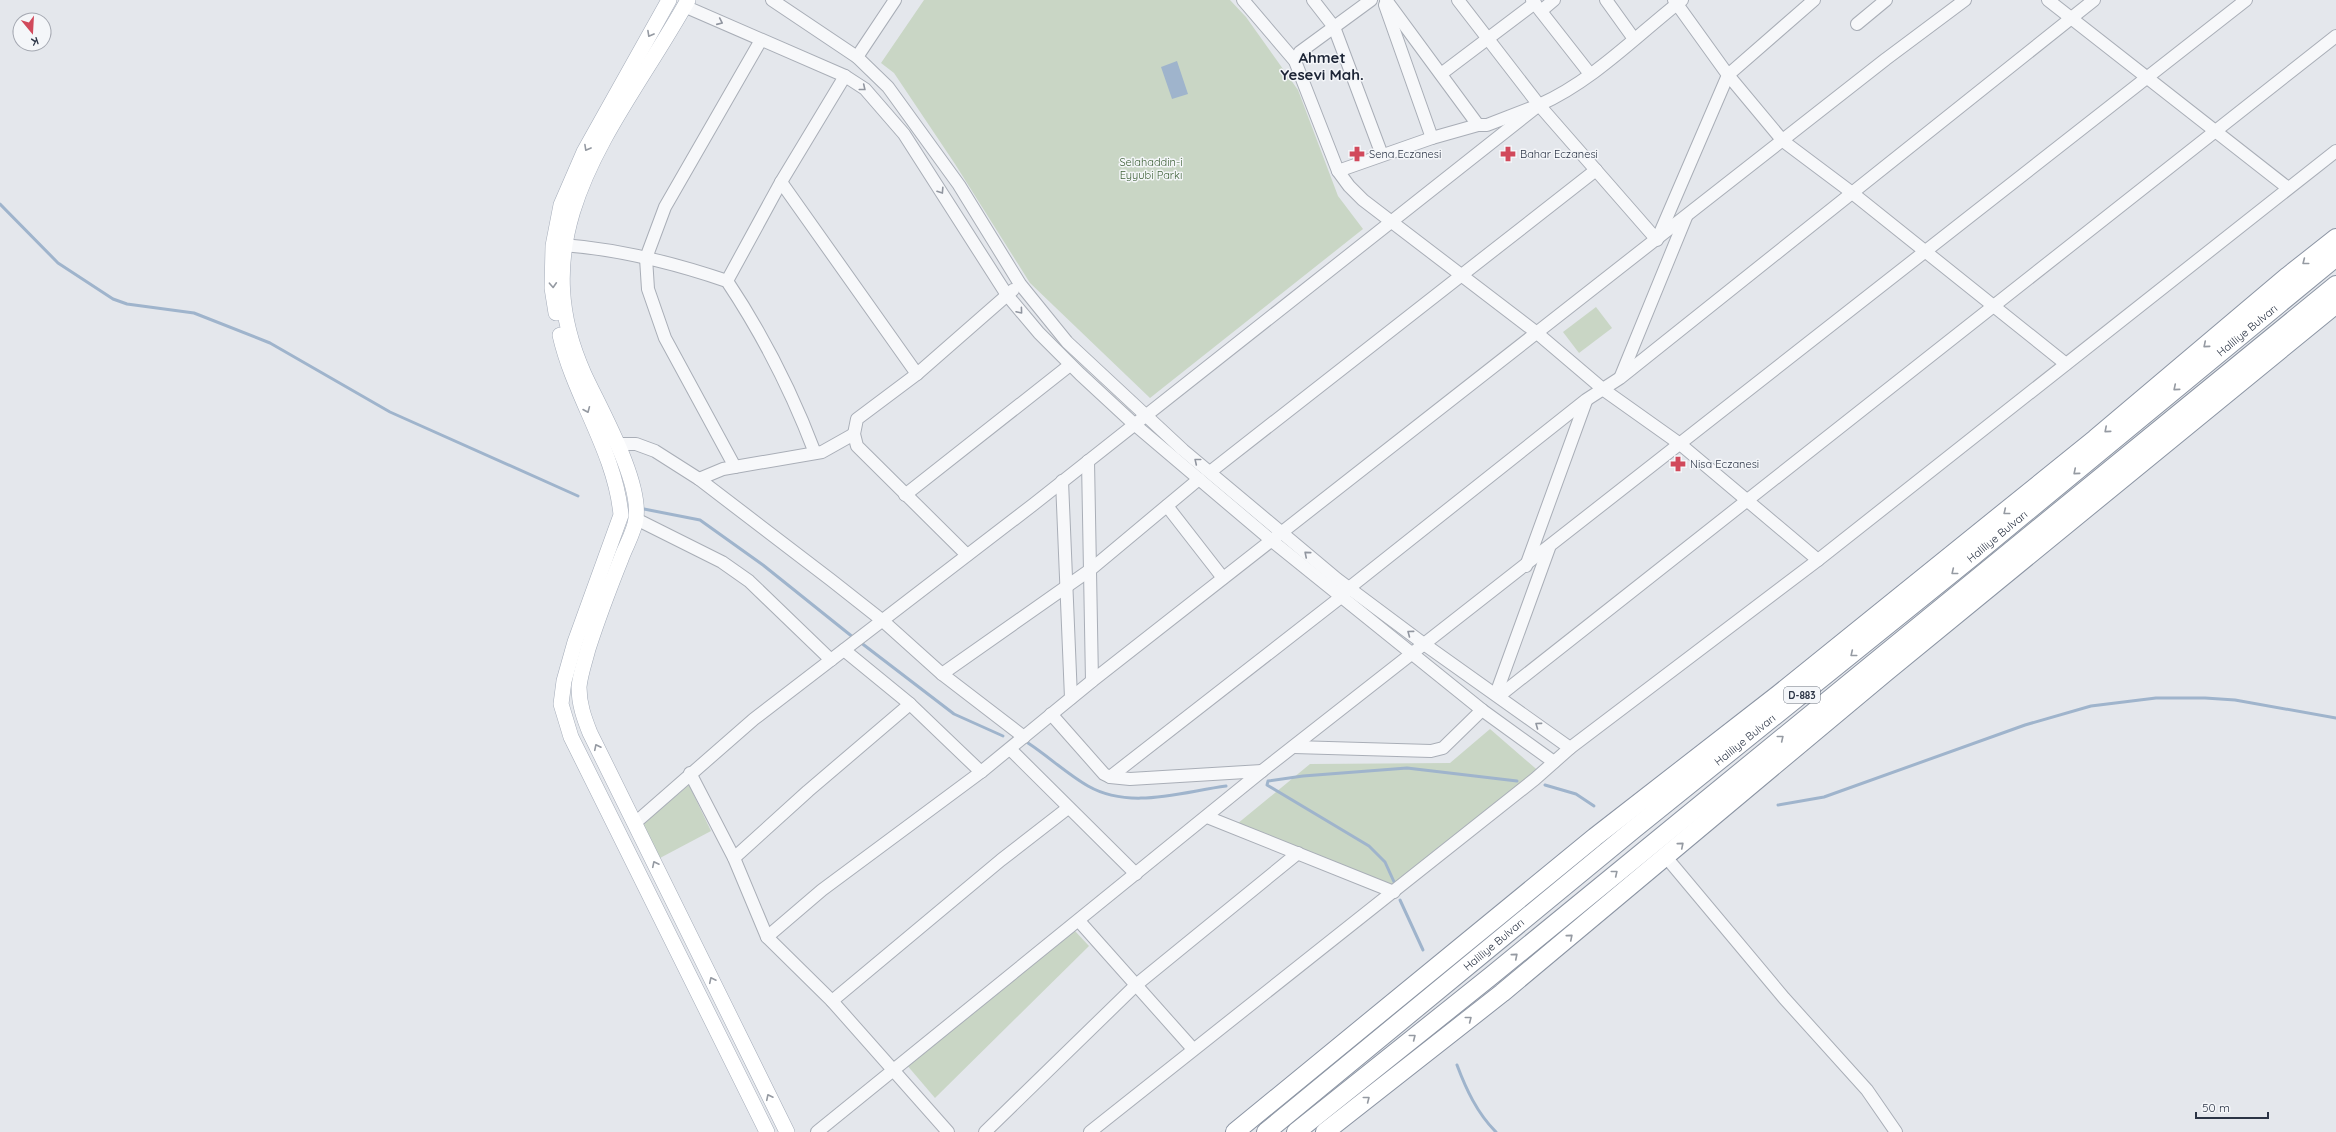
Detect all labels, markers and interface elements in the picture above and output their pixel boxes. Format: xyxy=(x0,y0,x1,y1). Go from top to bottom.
north arrow xyxy=(12,12,52,52)
one-way arrow xyxy=(716,17,723,25)
one-way arrow xyxy=(648,30,655,37)
text: K xyxy=(29,34,41,49)
district label: Ahmet Yesevi Mah. xyxy=(1280,48,1364,84)
one-way arrow xyxy=(858,83,865,90)
one-way arrow xyxy=(584,143,591,151)
pharmacy icon: Sena Eczanesi xyxy=(1348,145,1366,163)
pharmacy icon: Bahar Eczanesi xyxy=(1499,145,1517,163)
place label: Sena Eczanesi xyxy=(1369,147,1441,161)
place label: Bahar Eczanesi xyxy=(1520,147,1598,161)
park label: Selahaddin-i Eyyubi Parkı xyxy=(1119,155,1183,182)
one-way arrow xyxy=(936,187,943,194)
one-way arrow xyxy=(2303,257,2310,264)
one-way arrow xyxy=(548,282,557,288)
street label: Haliliye Bulvarı xyxy=(2214,301,2280,359)
one-way arrow xyxy=(1016,307,1023,314)
one-way arrow xyxy=(2203,341,2210,348)
one-way arrow xyxy=(2173,384,2181,391)
one-way arrow xyxy=(583,406,591,413)
one-way arrow xyxy=(2104,425,2111,432)
pharmacy icon: Nisa Eczanesi xyxy=(1669,455,1687,473)
place label: Nisa Eczanesi xyxy=(1690,457,1759,471)
one-way arrow xyxy=(1194,458,1201,465)
one-way arrow xyxy=(2074,467,2081,474)
street label: Haliliye Bulvarı xyxy=(1964,507,2030,565)
one-way arrow xyxy=(2003,507,2011,514)
one-way arrow xyxy=(1304,551,1312,558)
one-way arrow xyxy=(1952,567,1959,574)
one-way arrow xyxy=(1407,631,1414,638)
one-way arrow xyxy=(1851,649,1858,656)
road number: D-883 xyxy=(1784,687,1820,703)
street label: Haliliye Bulvarı xyxy=(1711,711,1778,769)
one-way arrow xyxy=(1536,723,1543,730)
one-way arrow xyxy=(1776,736,1784,743)
one-way arrow xyxy=(594,744,602,751)
one-way arrow xyxy=(1676,842,1683,849)
one-way arrow xyxy=(652,860,660,868)
one-way arrow xyxy=(1610,871,1617,878)
street label: Haliliye Bulvarı xyxy=(1460,915,1527,974)
one-way arrow xyxy=(1565,934,1572,941)
one-way arrow xyxy=(1510,953,1517,960)
one-way arrow xyxy=(709,977,717,985)
one-way arrow xyxy=(1465,1016,1472,1023)
one-way arrow xyxy=(1409,1035,1416,1042)
one-way arrow xyxy=(767,1094,774,1101)
scale bar xyxy=(2196,1094,2268,1120)
one-way arrow xyxy=(1363,1097,1370,1104)
text: 50 m xyxy=(2202,1100,2230,1115)

